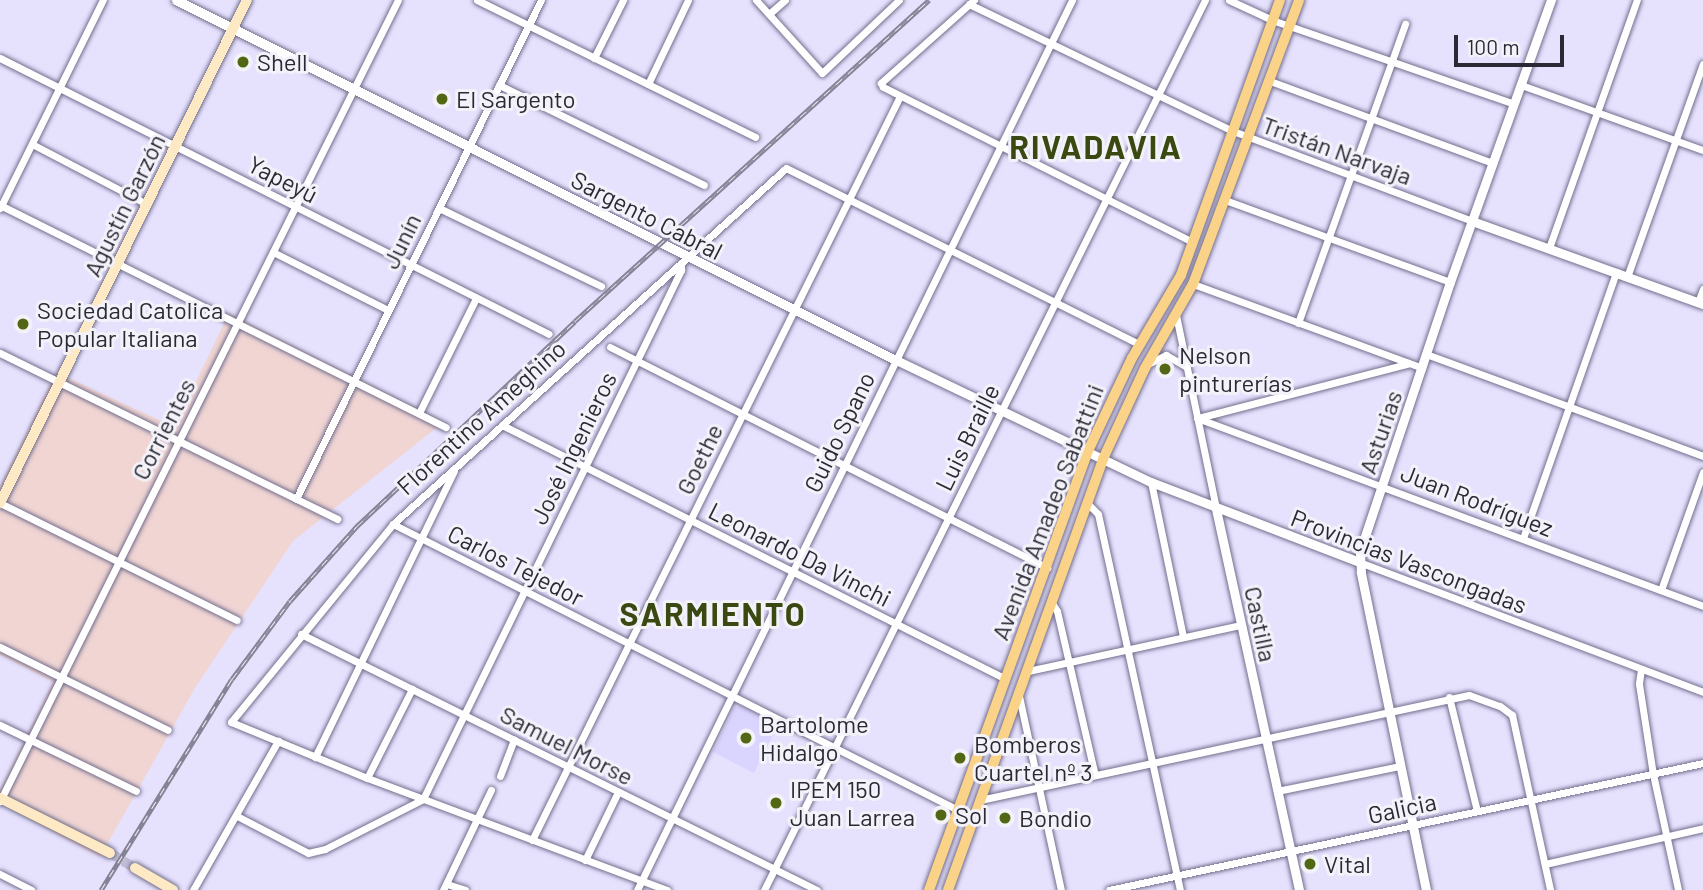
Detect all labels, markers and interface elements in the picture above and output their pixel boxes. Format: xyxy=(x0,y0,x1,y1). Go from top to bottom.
scale bar xyxy=(1458,21,1568,65)
text: 100 m xyxy=(1467,34,1520,59)
place label: Shell xyxy=(257,48,308,76)
marker: Shell xyxy=(235,54,251,70)
place label: El Sargento xyxy=(456,85,576,113)
marker: El Sargento xyxy=(434,91,450,107)
street label: Tristán Narvaja xyxy=(1258,110,1416,190)
district label: RIVADAVIA xyxy=(1010,127,1182,165)
street label: Agustín Garzón xyxy=(77,129,171,281)
street label: Yapeyú xyxy=(243,149,323,209)
street label: Sargento Cabral xyxy=(567,165,727,265)
street label: Junín xyxy=(375,209,427,273)
place label: Sociedad Catolica Popular Italiana xyxy=(37,296,223,352)
marker: Sociedad Catolica Popular Italiana xyxy=(15,316,31,332)
street label: Florentino Ameghino xyxy=(391,334,571,500)
place label: Nelson pinturerías xyxy=(1179,341,1292,397)
marker: Nelson pinturerías xyxy=(1157,361,1173,377)
street label: José Ingenieros xyxy=(524,367,622,529)
street label: Guido Spano xyxy=(798,367,880,497)
street label: Corrientes xyxy=(125,374,201,484)
street label: Luis Braille xyxy=(929,379,1005,495)
street label: Avenida Amadeo Sabattini xyxy=(985,380,1109,644)
street label: Asturias xyxy=(1352,386,1408,478)
street label: Goethe xyxy=(670,419,728,499)
street label: Juan Rodríguez xyxy=(1397,458,1557,542)
street label: Leonardo Da Vinchi xyxy=(704,496,896,612)
street label: Provincias Vascongadas xyxy=(1287,503,1531,619)
street label: Carlos Tejedor xyxy=(443,518,589,612)
street label: Castilla xyxy=(1239,584,1283,664)
district label: SARMIENTO xyxy=(621,594,805,632)
street label: Samuel Morse xyxy=(496,699,638,791)
place label: Bartolome Hidalgo xyxy=(760,710,869,766)
marker: Bartolome Hidalgo xyxy=(738,730,754,746)
place label: Bomberos Cuartel nº 3 xyxy=(974,730,1093,786)
marker: Bomberos Cuartel nº 3 xyxy=(952,750,968,766)
place label: IPEM 150 Juan Larrea xyxy=(790,775,915,831)
street label: Galicia xyxy=(1365,787,1439,829)
marker: IPEM 150 Juan Larrea xyxy=(768,795,784,811)
place label: Sol xyxy=(955,801,988,829)
place label: Bondio xyxy=(1019,804,1092,832)
marker: Sol xyxy=(933,807,949,823)
marker: Bondio xyxy=(997,810,1013,826)
place label: Vital xyxy=(1324,850,1371,878)
marker: Vital xyxy=(1302,856,1318,872)

